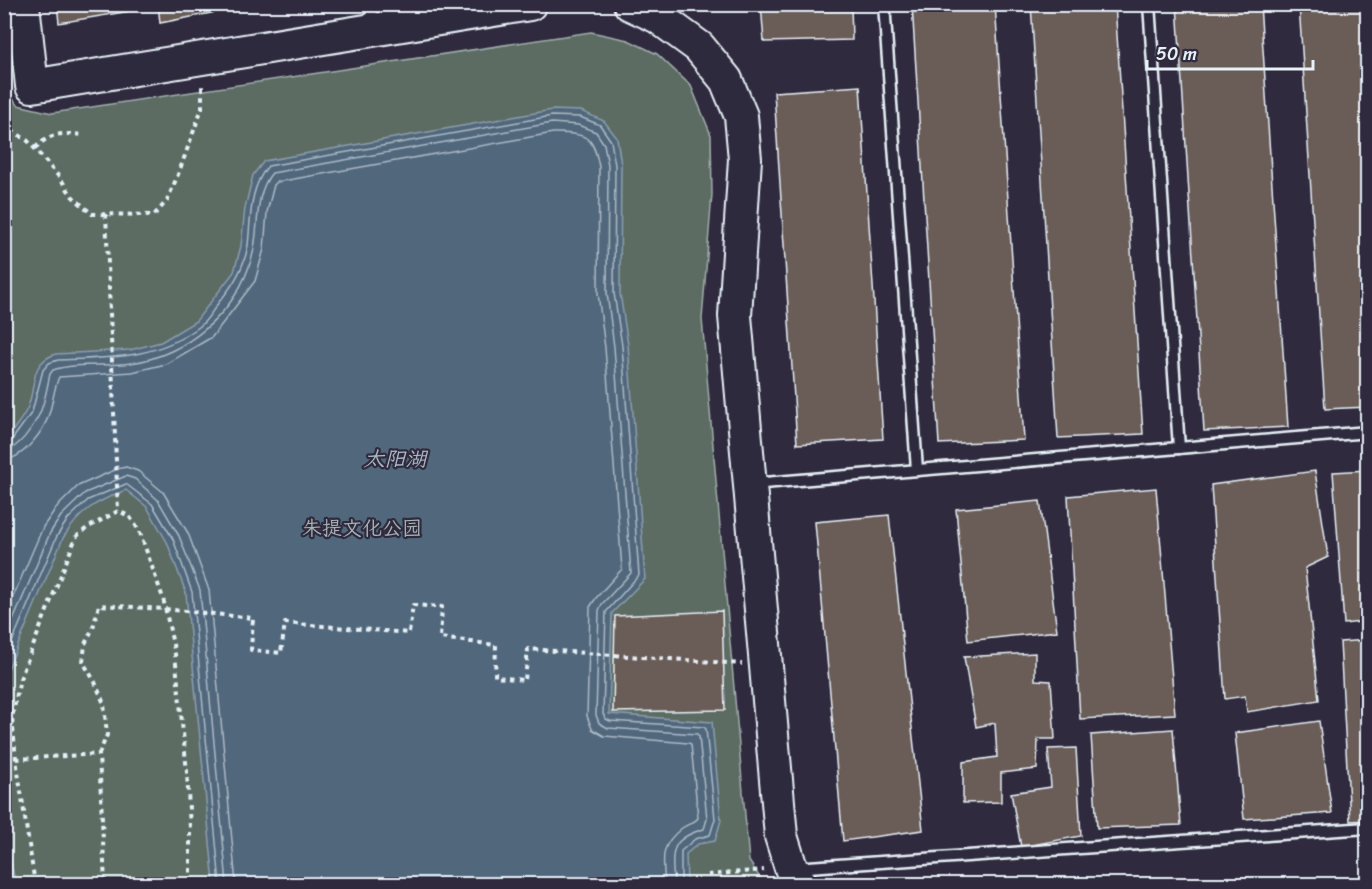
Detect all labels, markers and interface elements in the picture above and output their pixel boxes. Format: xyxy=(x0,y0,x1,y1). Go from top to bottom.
scale bar xyxy=(1147,33,1314,71)
text: 50 m xyxy=(1156,38,1197,70)
water label: 太阳湖 xyxy=(364,440,428,478)
park label: 朱提文化公园 xyxy=(302,511,422,546)

